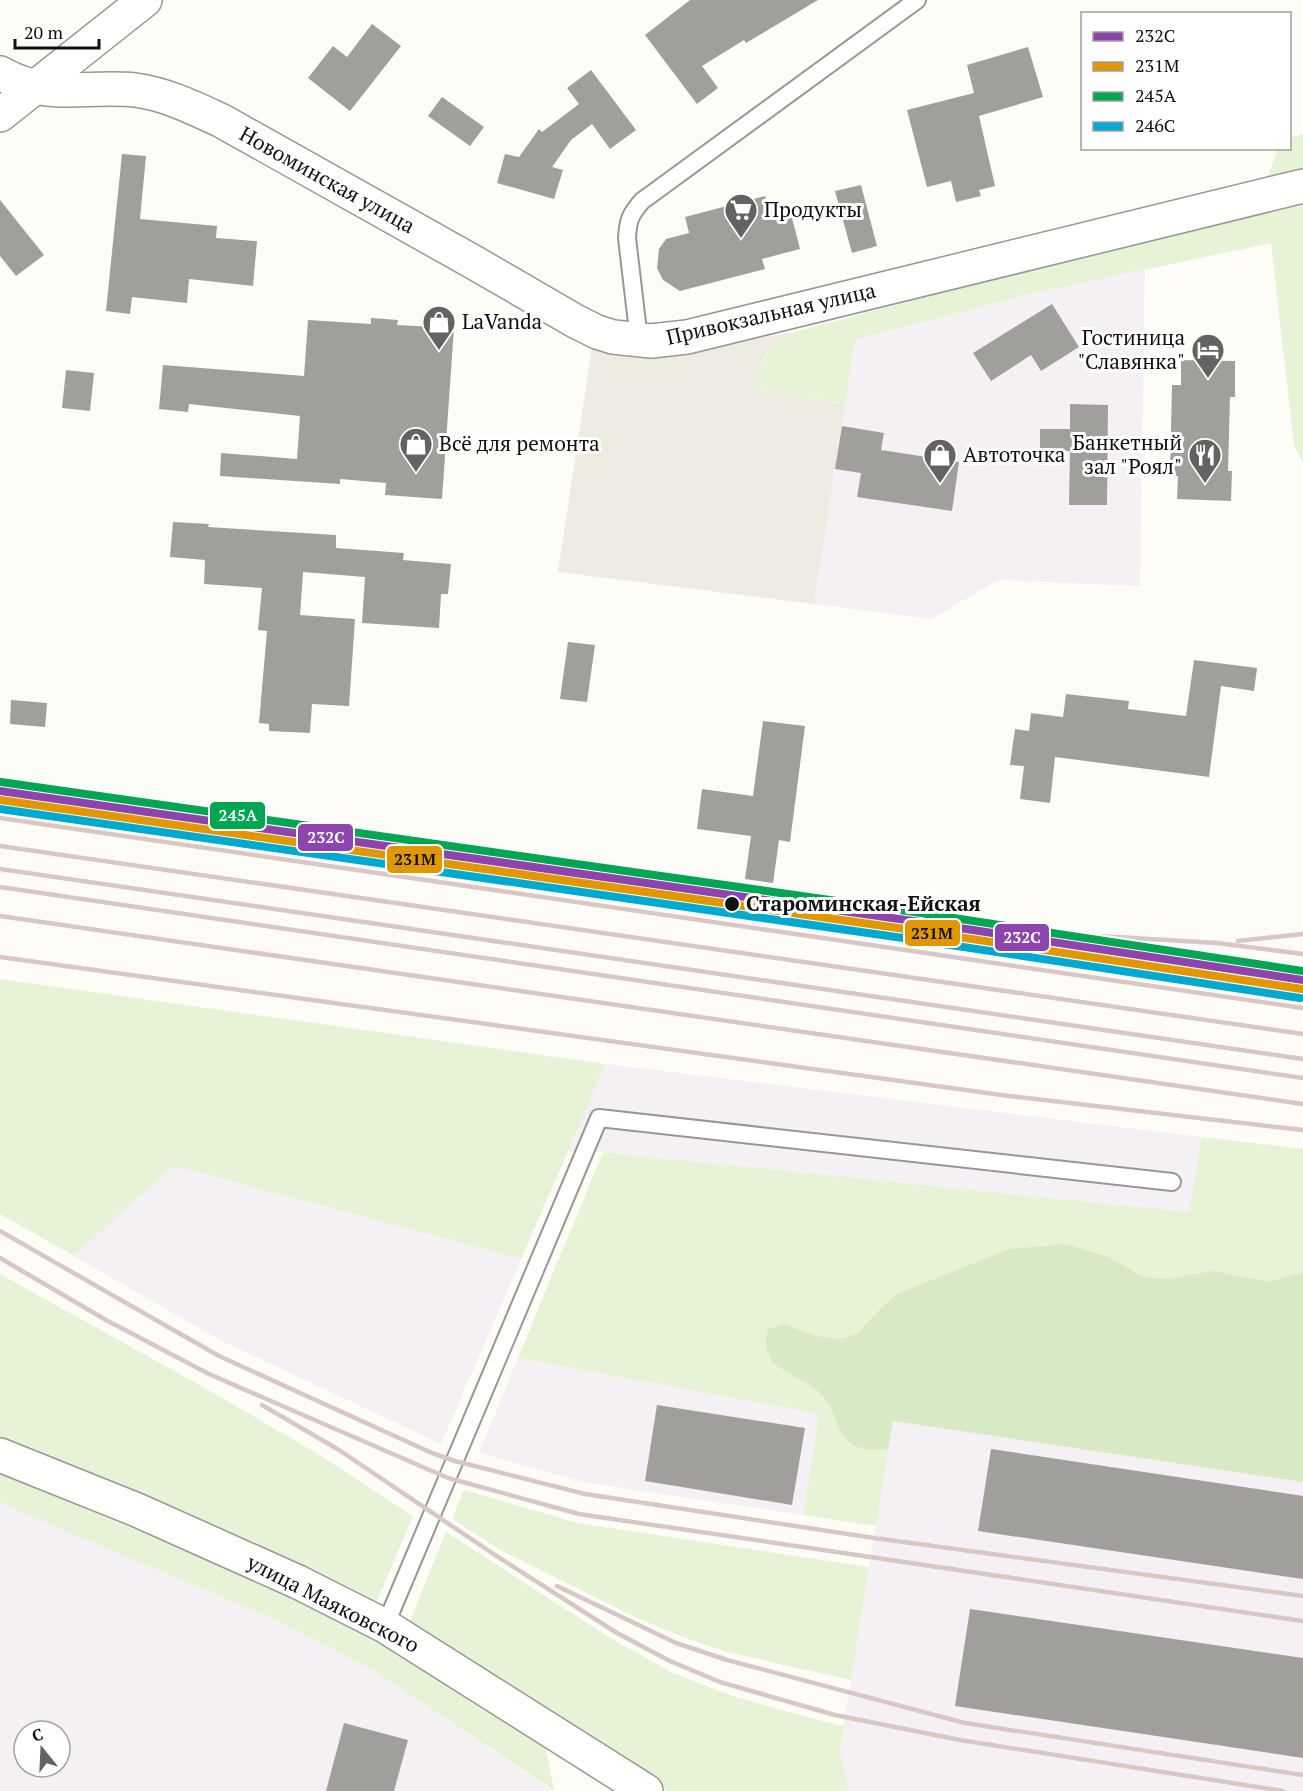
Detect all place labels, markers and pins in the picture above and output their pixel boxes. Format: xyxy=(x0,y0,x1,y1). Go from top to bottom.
supermarket icon: Продукты xyxy=(723,192,759,239)
place label: Продукты xyxy=(764,195,862,223)
shop icon: LaVanda xyxy=(421,304,457,351)
place label: LaVanda xyxy=(462,307,543,335)
place label: Гостиница "Славянка" xyxy=(1077,323,1185,375)
hotel icon: Гостиница "Славянка" xyxy=(1190,332,1226,379)
shop icon: Всё для ремонта xyxy=(398,426,434,473)
place label: Банкетный зал "Роял" xyxy=(1072,428,1182,480)
place label: Всё для ремонта xyxy=(439,429,600,457)
shop icon: Автоточка xyxy=(922,437,958,484)
restaurant icon: Банкетный зал "Роял" xyxy=(1187,437,1223,484)
place label: Автоточка xyxy=(963,440,1066,468)
place label: Староминская-Ейская xyxy=(746,889,981,917)
marker: Староминская-Ейская xyxy=(723,895,741,913)

